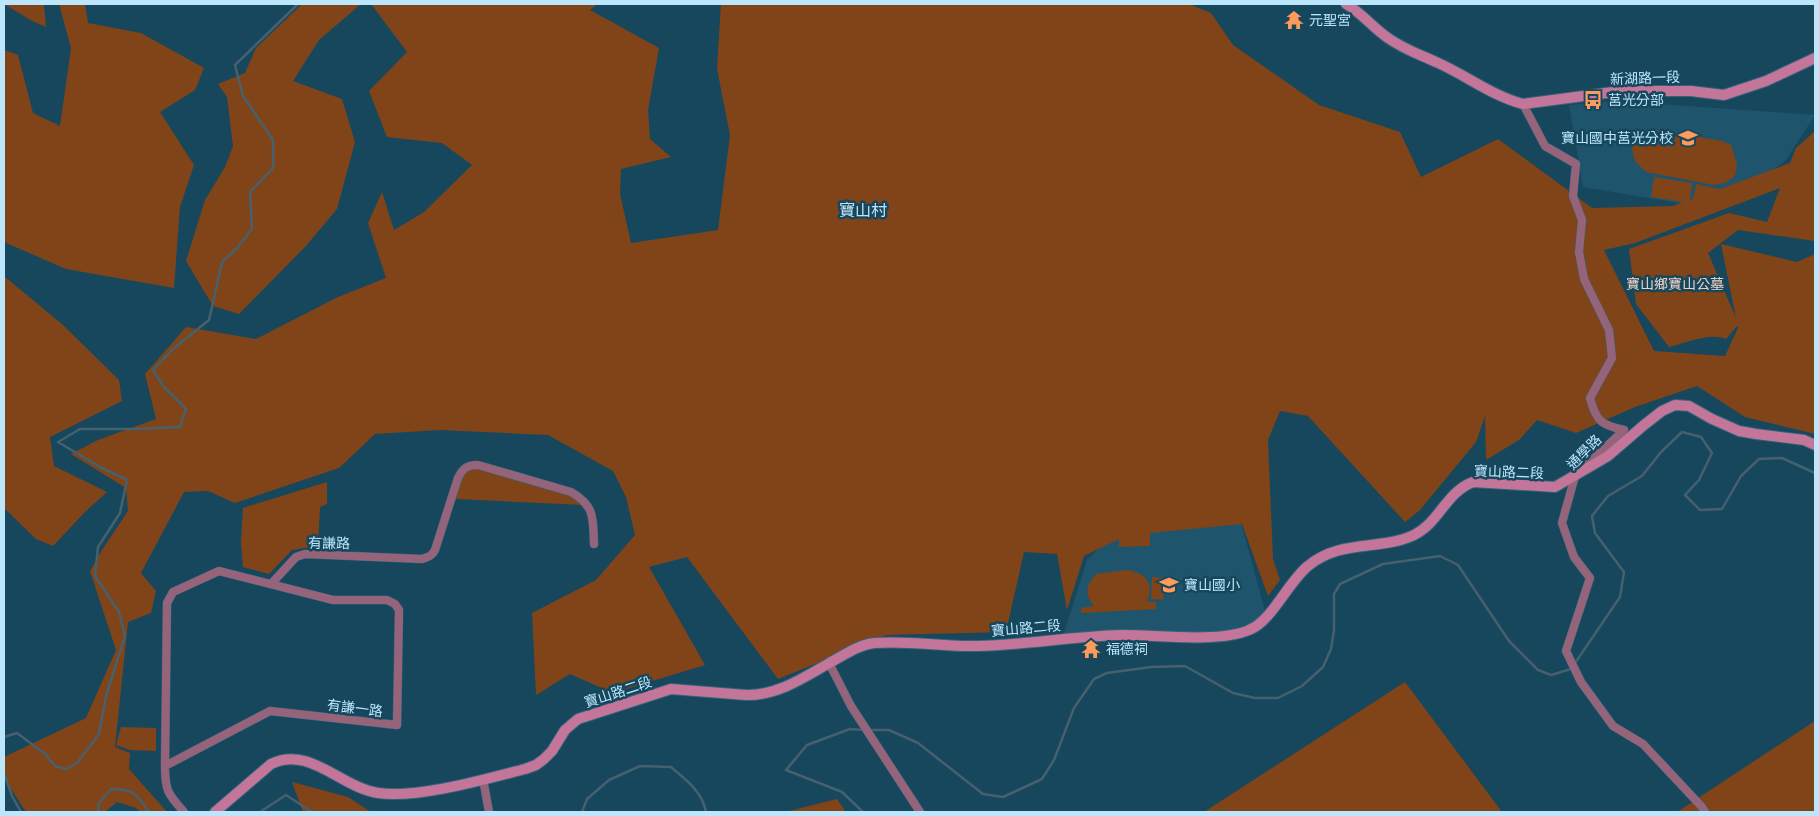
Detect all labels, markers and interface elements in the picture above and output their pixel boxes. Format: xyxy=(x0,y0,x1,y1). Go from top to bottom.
temple icon: 元聖宮 xyxy=(1283,9,1305,31)
place label: 元聖宮 xyxy=(1309,12,1351,28)
street label: 新湖路一段 xyxy=(1610,69,1680,87)
bus stop icon: 莒光分部 xyxy=(1582,89,1604,111)
place label: 莒光分部 xyxy=(1608,92,1664,108)
school or university icon: 寶山國中莒光分校 xyxy=(1677,127,1699,149)
place label: 寶山國中莒光分校 xyxy=(1561,130,1673,146)
district label: 寶山村 xyxy=(839,201,887,220)
park label: 寶山鄉寶山公墓 xyxy=(1626,276,1724,292)
street label: 通學路 xyxy=(1563,431,1605,473)
street label: 寶山路二段 xyxy=(1474,463,1544,481)
street label: 有謙路 xyxy=(308,535,350,551)
school or university icon: 寶山國小 xyxy=(1158,574,1180,596)
place label: 寶山國小 xyxy=(1184,577,1240,593)
street label: 寶山路二段 xyxy=(990,617,1062,639)
temple icon: 福德祠 xyxy=(1080,638,1102,660)
place label: 福德祠 xyxy=(1106,641,1148,657)
street label: 寶山路二段 xyxy=(582,674,654,710)
street label: 有謙一路 xyxy=(326,697,384,719)

